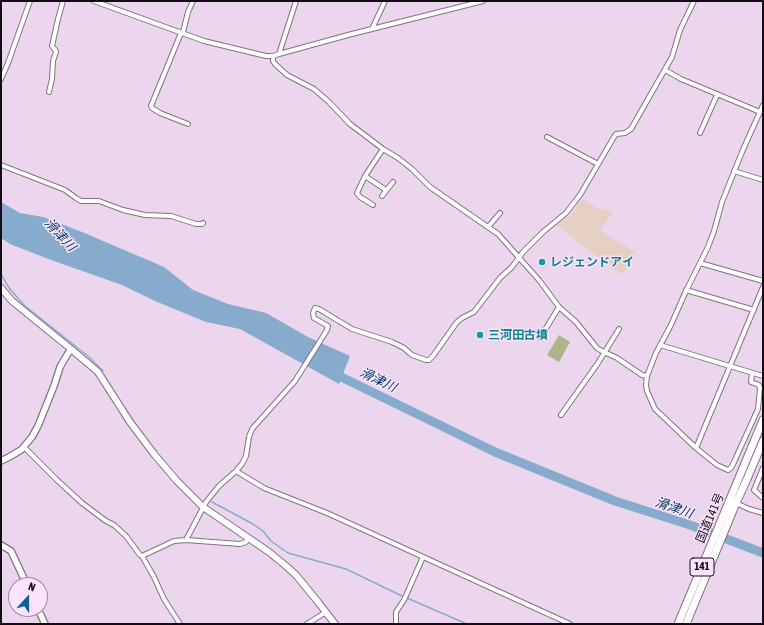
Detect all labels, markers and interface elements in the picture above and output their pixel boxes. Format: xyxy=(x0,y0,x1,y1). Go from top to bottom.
water label: 滑津川 xyxy=(41,215,79,255)
place label: レジェンドアイ xyxy=(550,255,634,269)
marker: レジェンドアイ xyxy=(537,257,547,267)
place label: 三河田古墳 xyxy=(488,328,548,342)
marker: 三河田古墳 xyxy=(475,330,485,340)
water label: 滑津川 xyxy=(357,364,399,396)
street label: 国道141号 xyxy=(693,491,727,545)
water label: 滑津川 xyxy=(653,494,695,522)
road number: 141 xyxy=(690,558,714,576)
north arrow xyxy=(8,577,48,617)
text: N xyxy=(27,580,37,593)

